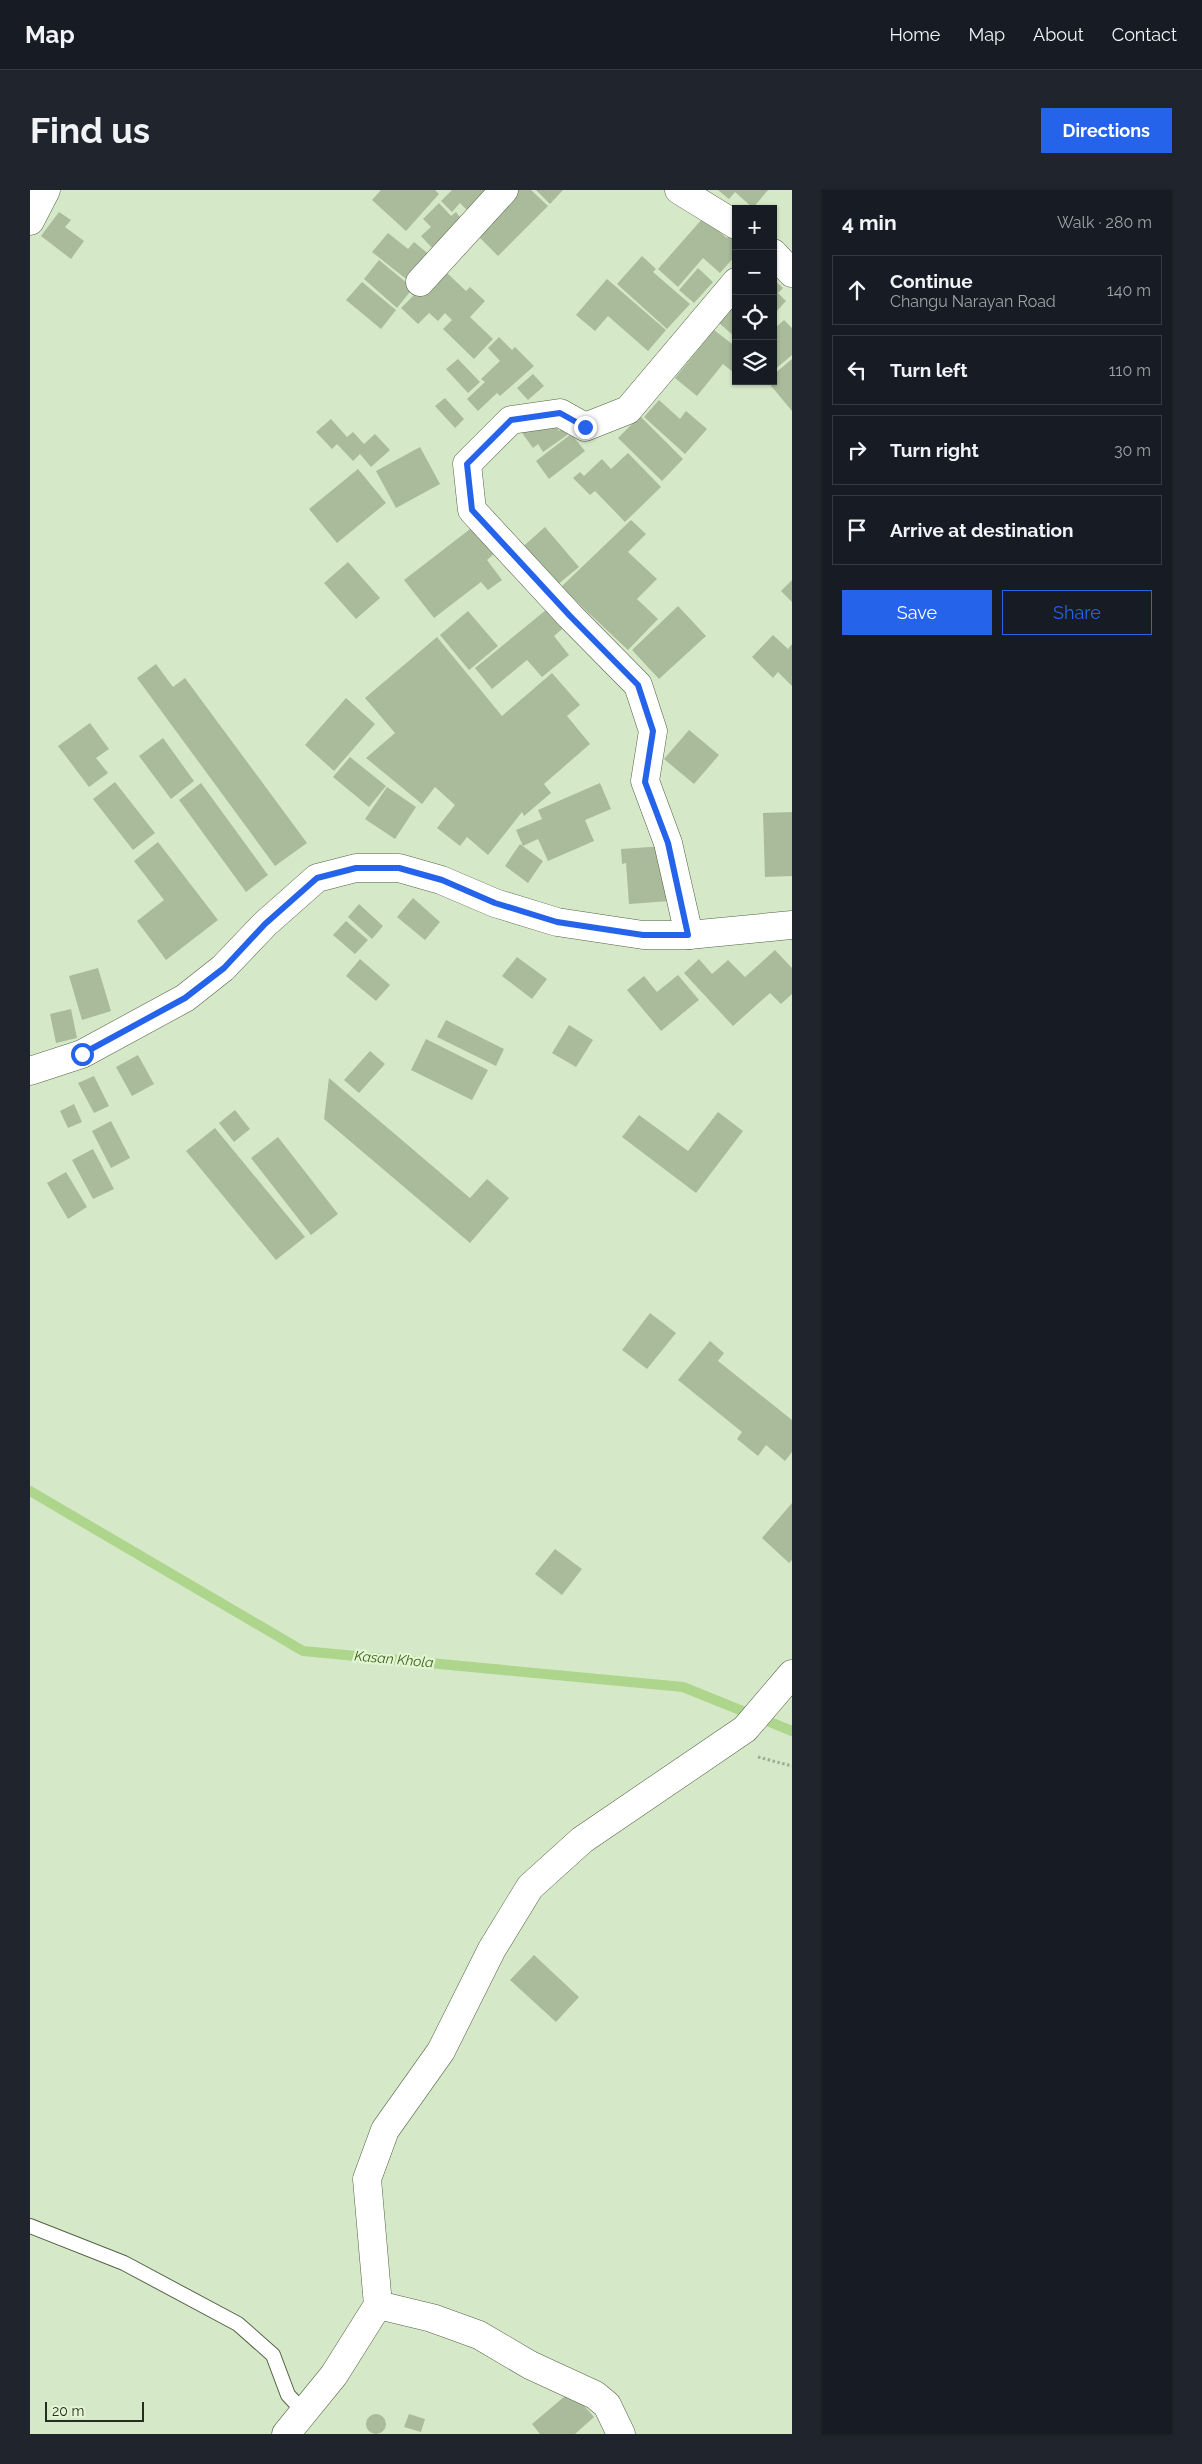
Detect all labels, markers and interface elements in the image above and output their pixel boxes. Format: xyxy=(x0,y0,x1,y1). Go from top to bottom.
text: Map xyxy=(25,20,75,49)
text: Home xyxy=(889,24,940,45)
text: Map xyxy=(968,24,1005,45)
text: About xyxy=(1033,24,1084,45)
text: Contact xyxy=(1112,24,1177,45)
button: Directions xyxy=(1041,108,1172,153)
text: Find us xyxy=(30,110,150,151)
map controls xyxy=(732,205,777,385)
button: + xyxy=(732,205,777,250)
text: 4 min xyxy=(842,210,897,235)
text: Walk · 280 m xyxy=(1057,213,1152,232)
button: − xyxy=(732,250,777,295)
text: Continue xyxy=(890,270,973,292)
icon: ahead xyxy=(843,276,871,304)
text: 140 m xyxy=(1107,281,1151,300)
text: Changu Narayan Road xyxy=(890,292,1056,311)
button: locate xyxy=(732,295,777,340)
button: layers xyxy=(732,340,777,385)
icon: left xyxy=(843,356,871,384)
text: Turn left xyxy=(890,359,967,381)
text: 110 m xyxy=(1109,361,1151,380)
route end xyxy=(574,416,597,439)
icon: right xyxy=(843,436,871,464)
text: Turn right xyxy=(890,439,979,461)
text: 30 m xyxy=(1114,441,1151,460)
icon: arrive xyxy=(843,516,871,544)
text: Arrive at destination xyxy=(890,519,1074,541)
button: Save xyxy=(842,590,992,635)
button: Share xyxy=(1002,590,1152,635)
route start xyxy=(71,1043,94,1066)
water label: Kasan Khola xyxy=(354,1648,434,1670)
scale bar xyxy=(45,2399,144,2422)
text: 20 m xyxy=(52,2403,84,2419)

